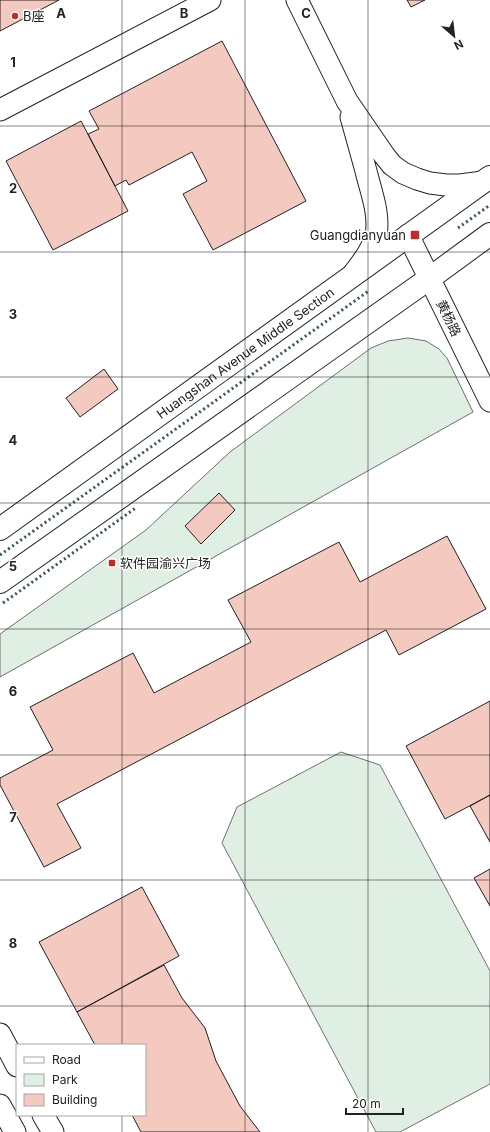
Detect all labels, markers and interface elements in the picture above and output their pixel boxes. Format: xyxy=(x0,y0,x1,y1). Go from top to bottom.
text: A xyxy=(56,5,66,21)
text: B xyxy=(180,5,189,21)
text: C xyxy=(301,5,311,21)
place label: B座 xyxy=(23,8,45,24)
marker: B座 xyxy=(10,11,20,21)
north arrow xyxy=(434,16,474,56)
text: N xyxy=(452,37,466,53)
text: 1 xyxy=(10,54,16,70)
text: 2 xyxy=(9,180,17,196)
place label: Guangdianyuan xyxy=(310,227,406,243)
marker: Guangdianyuan xyxy=(409,229,421,241)
street label: Huangshan Avenue Middle Section xyxy=(154,284,337,422)
street label: 黄杨路 xyxy=(433,297,465,339)
text: 3 xyxy=(9,306,17,322)
text: 4 xyxy=(9,432,18,448)
place label: 软件园渝兴广场 xyxy=(120,555,211,571)
text: 5 xyxy=(9,558,17,574)
marker: 软件园渝兴广场 xyxy=(107,558,117,568)
text: 6 xyxy=(9,683,17,699)
text: 7 xyxy=(9,809,17,825)
text: 8 xyxy=(9,935,17,951)
legend xyxy=(16,1044,146,1116)
text: Road xyxy=(52,1052,81,1067)
text: Park xyxy=(52,1072,78,1087)
scale bar xyxy=(346,1090,403,1116)
text: Building xyxy=(52,1092,97,1107)
text: 20 m xyxy=(352,1096,381,1111)

